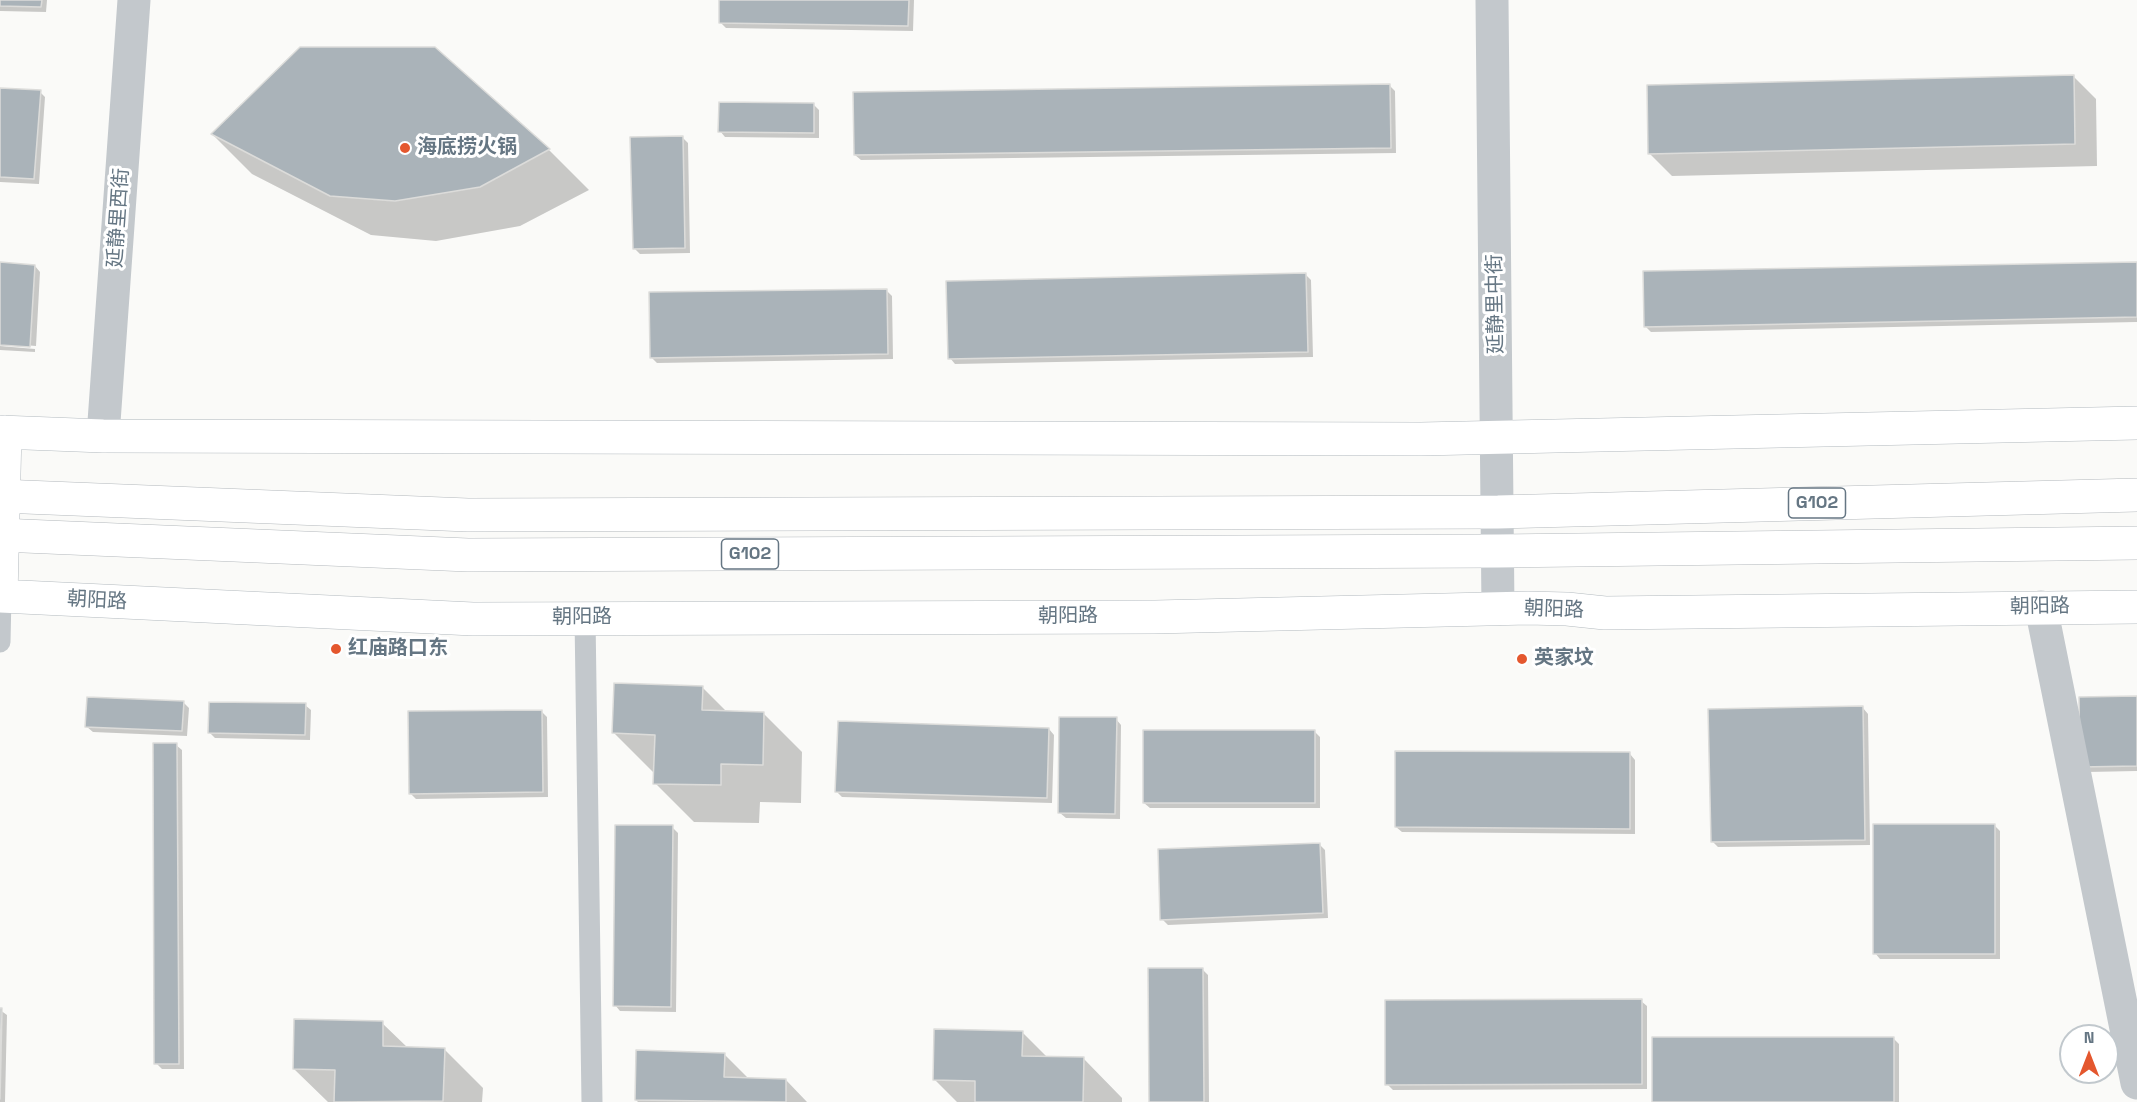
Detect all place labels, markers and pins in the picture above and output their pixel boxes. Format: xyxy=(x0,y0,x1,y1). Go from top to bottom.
place label: 海底捞火锅 xyxy=(417,136,517,160)
marker: 海底捞火锅 xyxy=(398,141,412,155)
place label: 红庙路口东 xyxy=(348,637,448,661)
marker: 红庙路口东 xyxy=(329,642,343,656)
place label: 英家坟 xyxy=(1534,647,1594,671)
marker: 英家坟 xyxy=(1515,652,1529,666)

